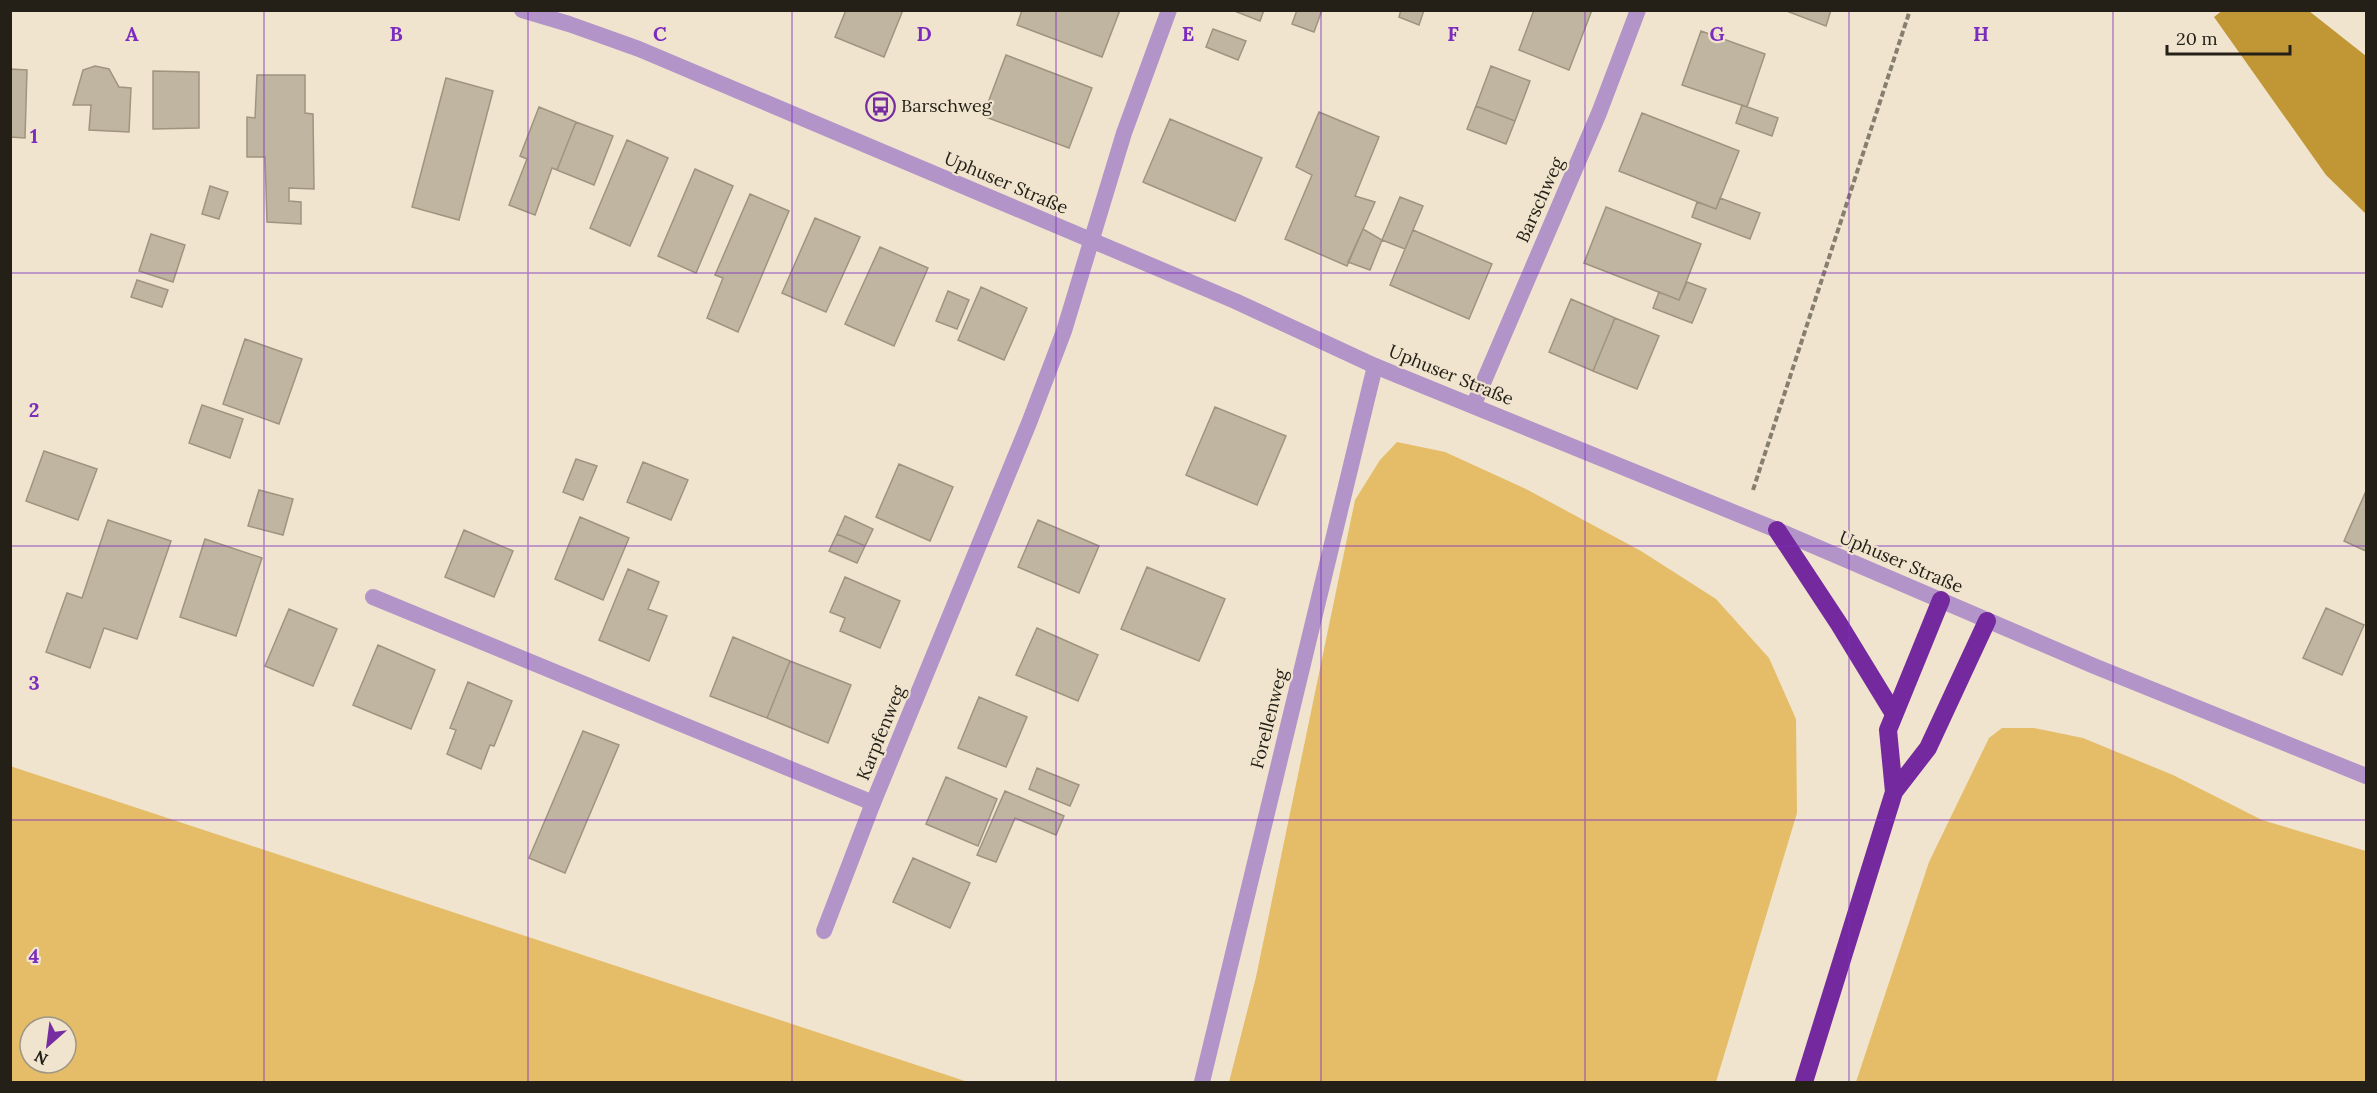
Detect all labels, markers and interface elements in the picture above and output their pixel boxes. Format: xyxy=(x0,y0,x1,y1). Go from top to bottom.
scale bar xyxy=(2167,18,2290,56)
text: A xyxy=(125,21,139,46)
text: B xyxy=(389,21,403,46)
text: C xyxy=(653,21,667,46)
text: D xyxy=(916,21,932,46)
text: E xyxy=(1182,21,1194,46)
text: F xyxy=(1447,21,1459,46)
text: G xyxy=(1709,21,1725,46)
text: H xyxy=(1973,21,1989,46)
text: 20 m xyxy=(2176,27,2218,50)
bus stop icon: Barschweg xyxy=(864,90,896,122)
place label: Barschweg xyxy=(901,94,993,117)
text: 1 xyxy=(30,123,38,148)
street label: Uphuser Straße xyxy=(941,146,1072,219)
street label: Barschweg xyxy=(1511,153,1569,246)
street label: Uphuser Straße xyxy=(1385,339,1517,410)
text: 2 xyxy=(29,397,39,422)
street label: Uphuser Straße xyxy=(1836,525,1967,598)
street label: Forellenweg xyxy=(1245,666,1292,771)
text: 3 xyxy=(28,670,40,695)
street label: Karpfenweg xyxy=(851,681,910,784)
text: 4 xyxy=(29,943,40,968)
north arrow xyxy=(18,1015,78,1075)
text: N xyxy=(31,1047,51,1070)

